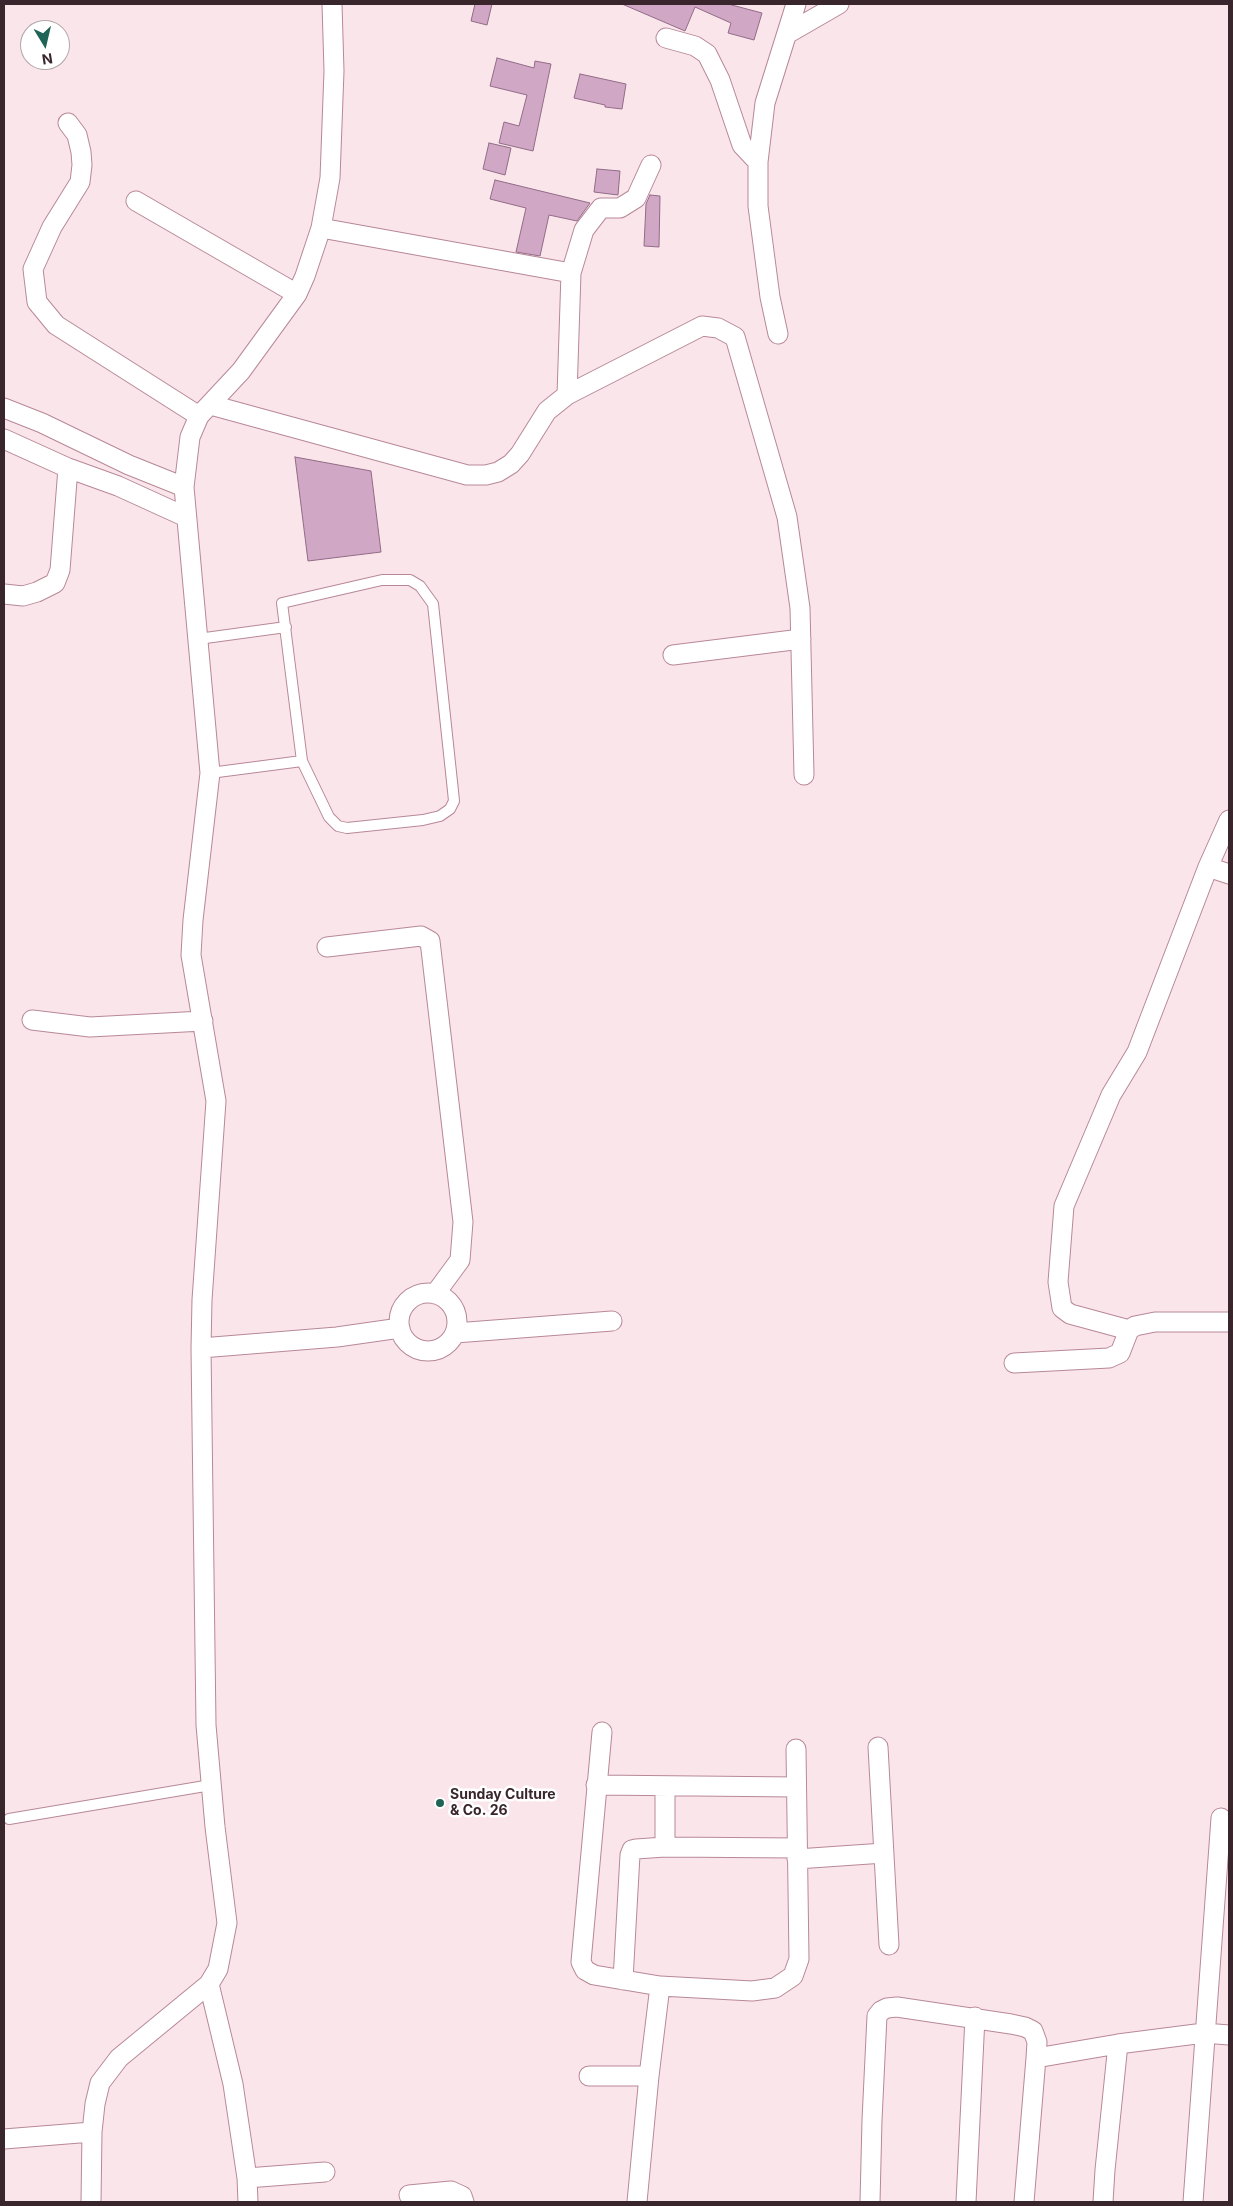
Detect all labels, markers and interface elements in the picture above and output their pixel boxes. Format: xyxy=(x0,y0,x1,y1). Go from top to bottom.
north arrow xyxy=(20,20,70,70)
text: N xyxy=(41,50,54,69)
place label: Sunday Culture & Co. 26 xyxy=(450,1787,556,1820)
marker: Sunday Culture & Co. 26 xyxy=(434,1797,446,1809)

